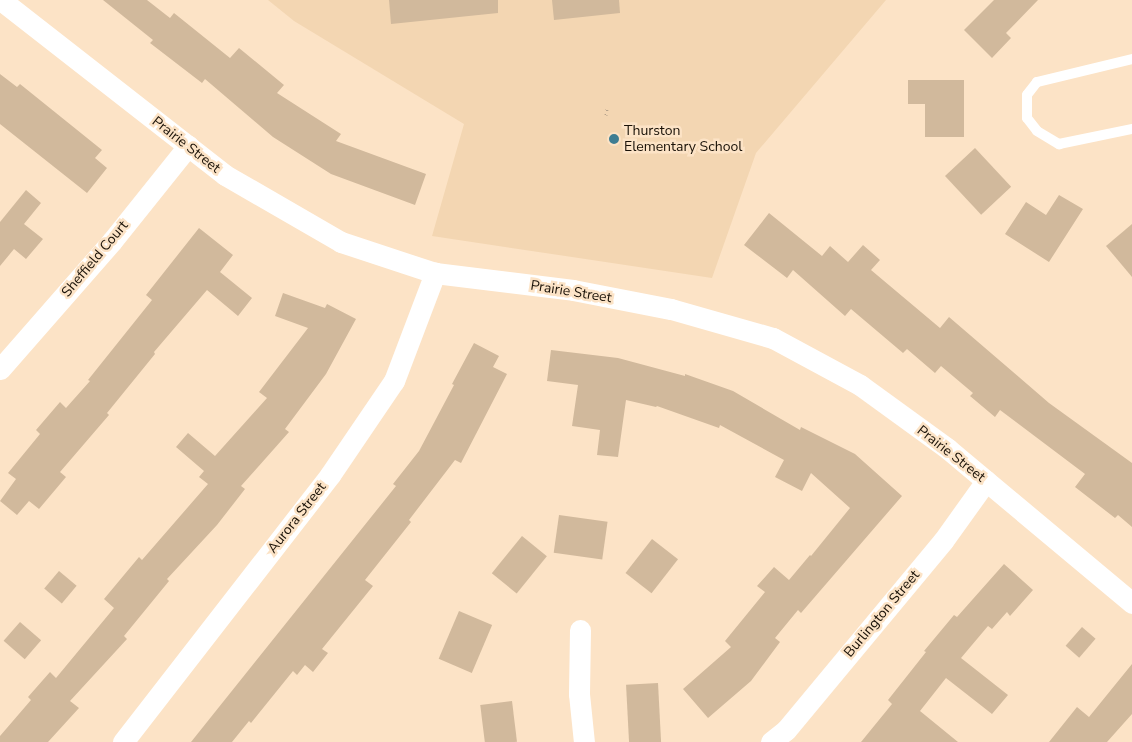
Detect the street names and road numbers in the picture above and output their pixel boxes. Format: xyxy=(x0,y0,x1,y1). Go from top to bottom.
street label: Prairie Street xyxy=(149,113,223,177)
street label: Sheffield Court xyxy=(58,217,132,301)
street label: Prairie Street xyxy=(529,277,613,307)
street label: Prairie Street xyxy=(914,422,988,486)
street label: Aurora Street xyxy=(264,479,330,557)
street label: Burlington Street xyxy=(841,567,923,661)

